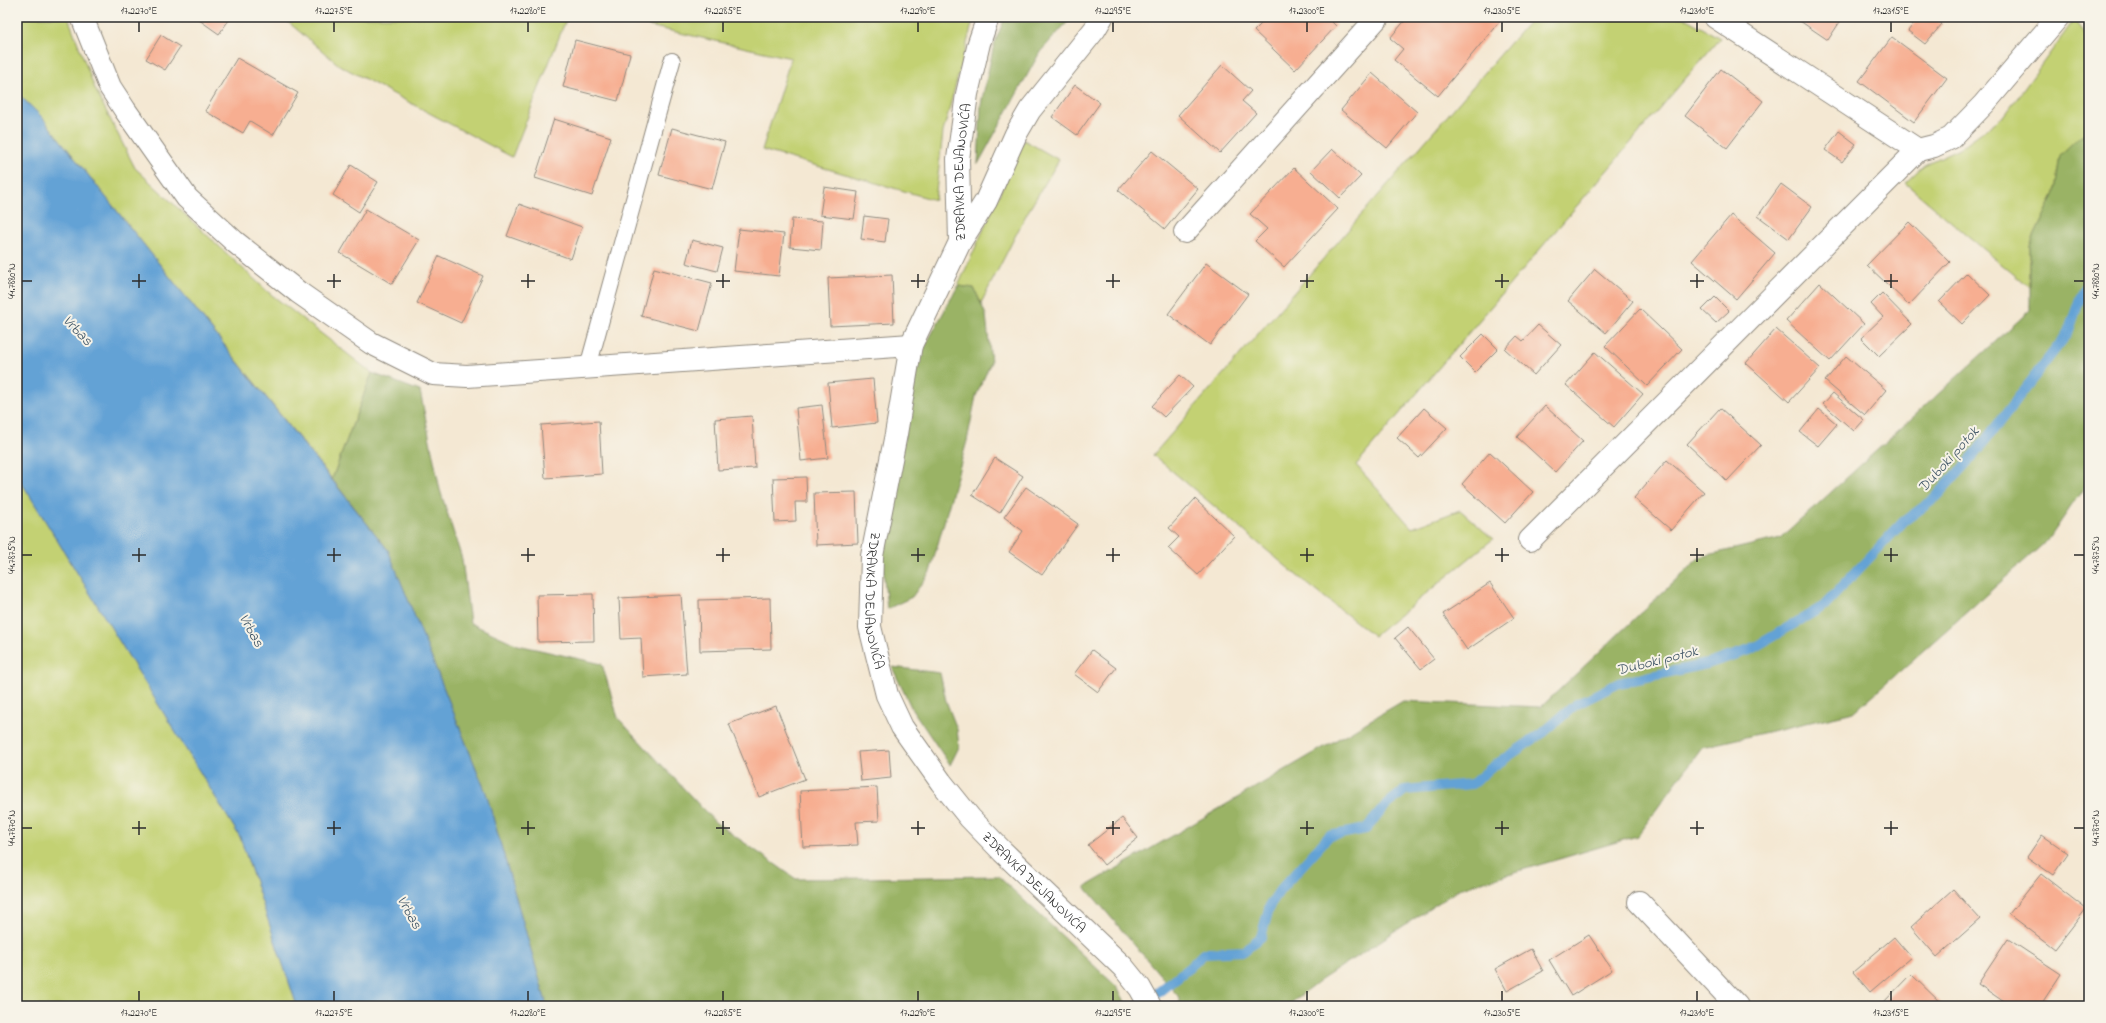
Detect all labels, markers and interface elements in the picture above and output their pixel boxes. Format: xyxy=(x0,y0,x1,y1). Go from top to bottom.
text: 17.2270°E xyxy=(121,4,157,19)
text: 17.2275°E xyxy=(315,4,353,19)
text: 17.2280°E xyxy=(510,4,546,19)
text: 17.2285°E xyxy=(704,4,742,19)
text: 17.2290°E xyxy=(900,4,936,19)
text: 17.2295°E xyxy=(1095,4,1131,19)
text: 17.2300°E xyxy=(1289,4,1325,19)
text: 17.2305°E xyxy=(1483,4,1521,19)
text: 17.2310°E xyxy=(1680,4,1714,19)
text: 17.2315°E xyxy=(1873,4,1909,19)
street label: ZDRAVKA DEJANOVIĆA xyxy=(949,102,978,241)
text: 44.7880°N xyxy=(5,263,20,299)
text: 44.7880°N xyxy=(2089,263,2104,299)
water label: Vrbas xyxy=(57,310,98,351)
water label: Duboki potok xyxy=(1913,421,1986,498)
street label: ZDRAVKA DEJANOVIĆA xyxy=(858,530,889,672)
text: 44.7875°N xyxy=(5,536,20,574)
text: 44.7875°N xyxy=(2089,536,2104,574)
water label: Vrbas xyxy=(233,610,269,652)
water label: Duboki potok xyxy=(1614,640,1701,682)
text: 44.7870°N xyxy=(5,810,20,846)
text: 44.7870°N xyxy=(2089,810,2104,846)
street label: ZDRAVKA DEJANOVIĆA xyxy=(976,827,1090,939)
water label: Vrbas xyxy=(391,892,427,934)
text: 17.2270°E xyxy=(121,1006,157,1021)
text: 17.2275°E xyxy=(315,1006,353,1021)
text: 17.2280°E xyxy=(510,1006,546,1021)
text: 17.2285°E xyxy=(704,1006,742,1021)
text: 17.2290°E xyxy=(900,1006,936,1021)
text: 17.2295°E xyxy=(1095,1006,1131,1021)
text: 17.2300°E xyxy=(1289,1006,1325,1021)
text: 17.2305°E xyxy=(1483,1006,1521,1021)
text: 17.2310°E xyxy=(1680,1006,1714,1021)
text: 17.2315°E xyxy=(1873,1006,1909,1021)

